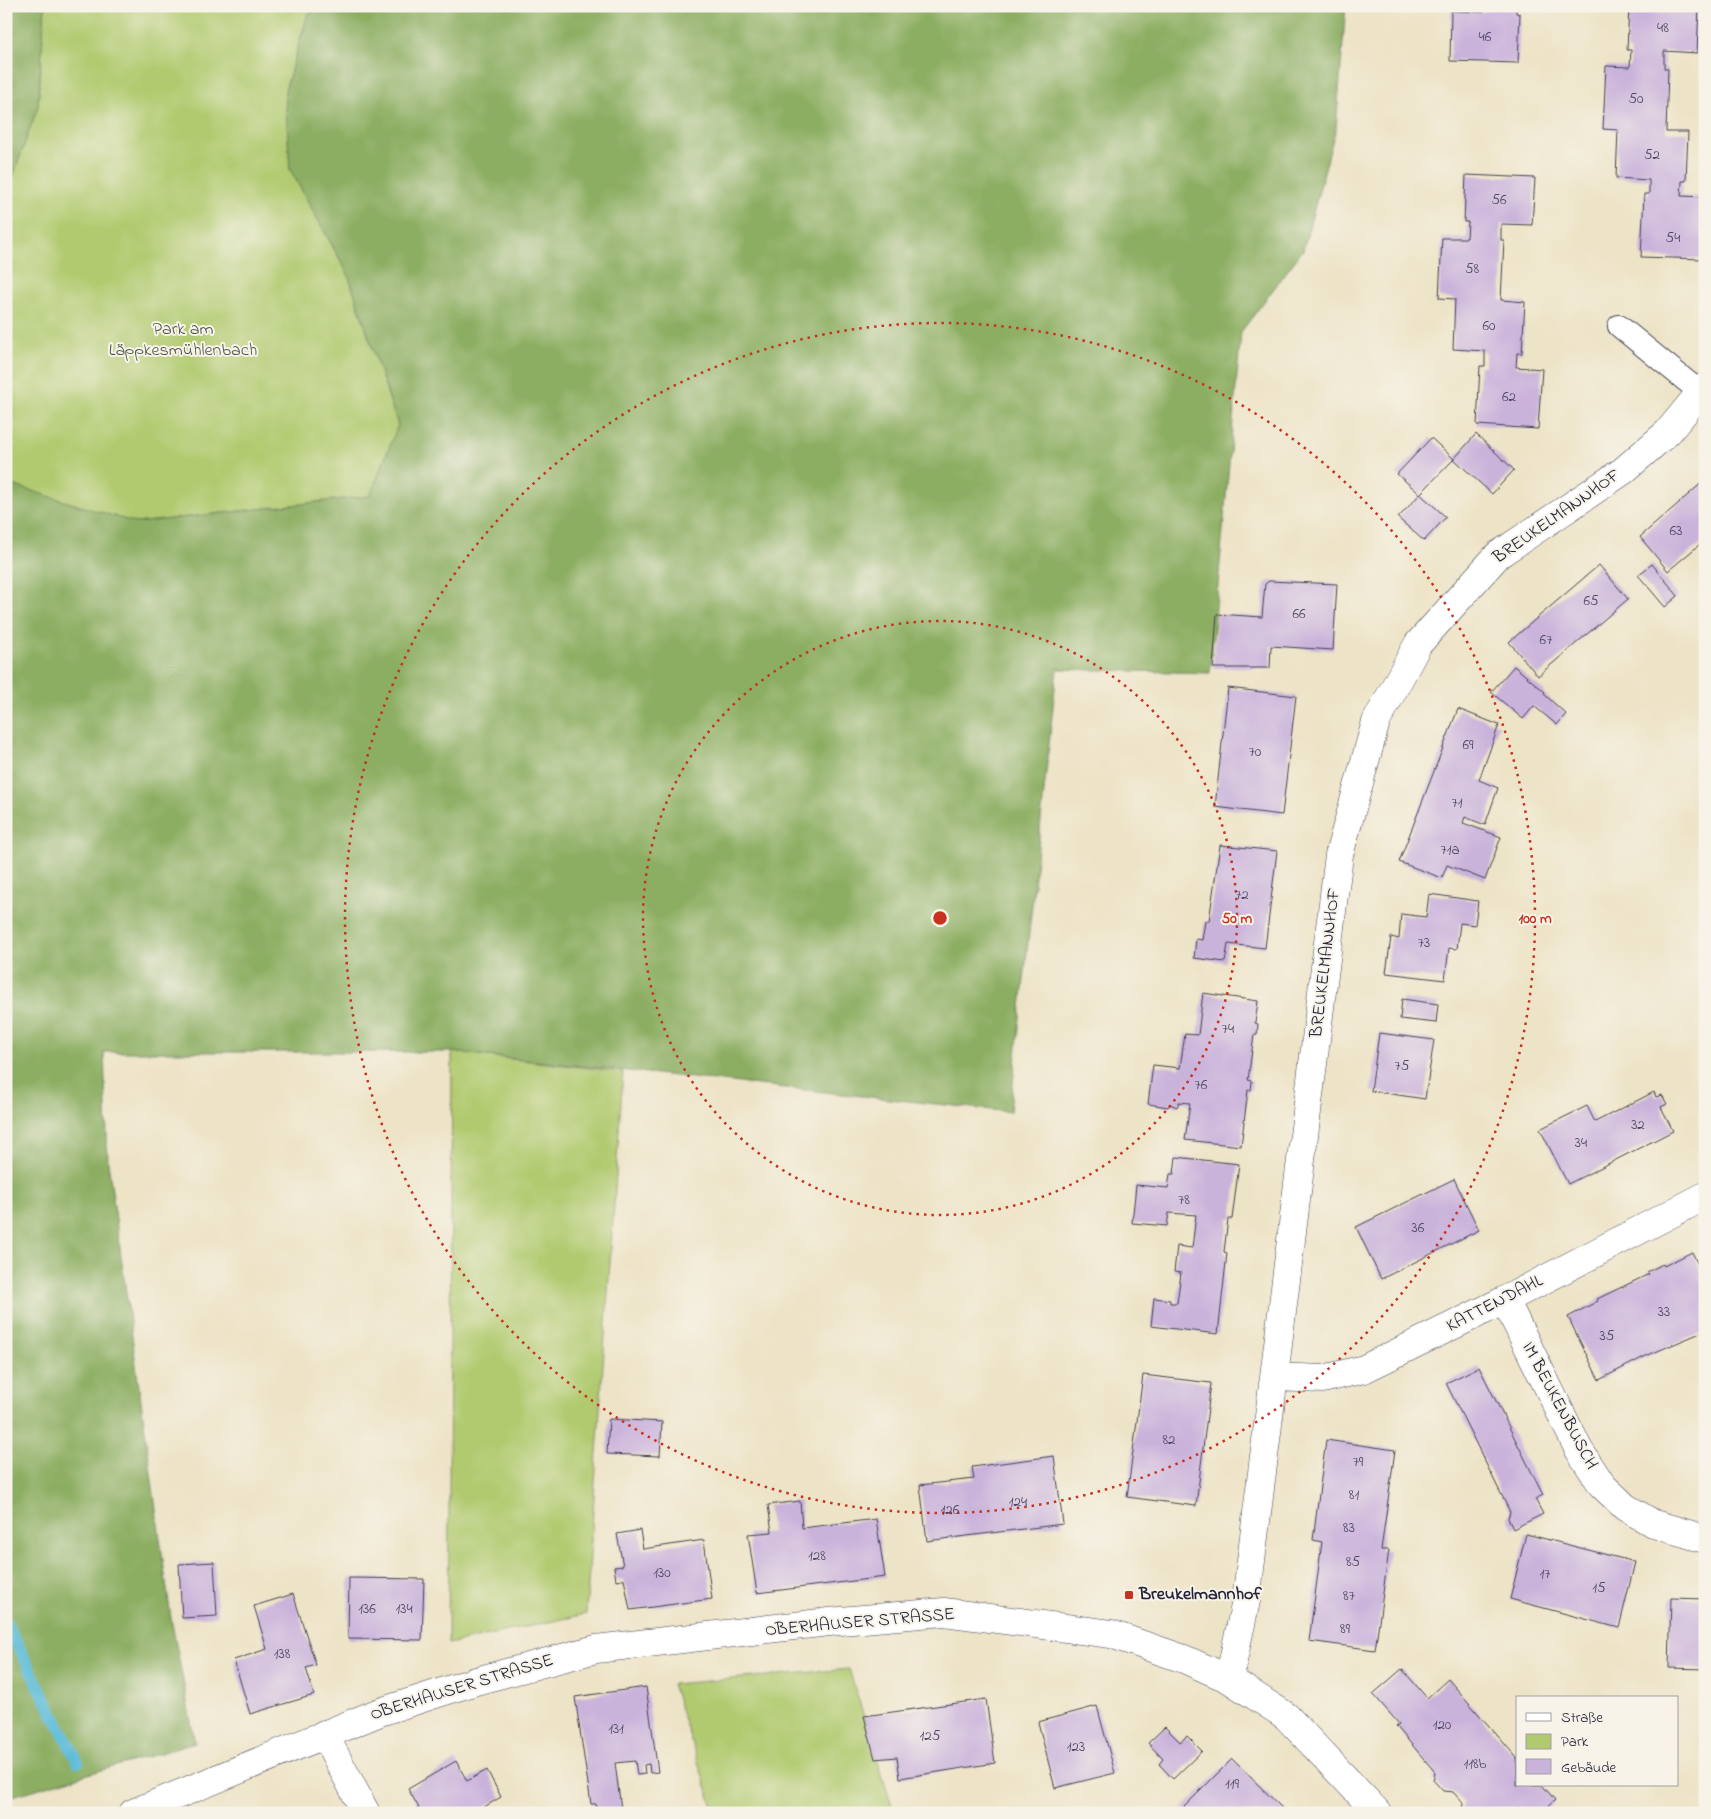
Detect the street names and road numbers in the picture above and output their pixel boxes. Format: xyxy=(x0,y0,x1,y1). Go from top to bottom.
street label: BREUKELMANNHOF xyxy=(1487,463,1626,571)
street label: BREUKELMANNHOF xyxy=(1304,886,1348,1040)
street label: KATTENDAHL xyxy=(1442,1268,1548,1339)
street label: IM BEUKENBUSCH xyxy=(1514,1338,1604,1474)
street label: OBERHAUSER STRASSE xyxy=(764,1602,956,1644)
street label: OBERHAUSER STRASSE xyxy=(367,1648,557,1728)

